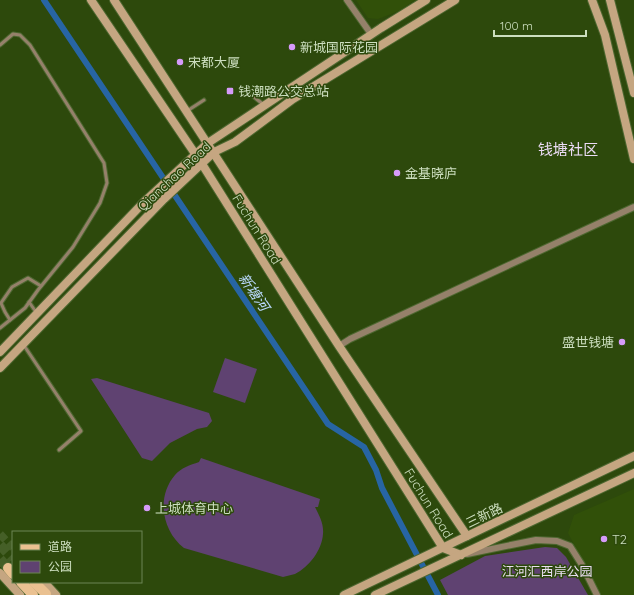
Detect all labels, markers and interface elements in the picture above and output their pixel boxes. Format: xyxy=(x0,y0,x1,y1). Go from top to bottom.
scale bar xyxy=(494,12,586,38)
text: 100 m xyxy=(500,18,533,33)
place label: 新城国际花园 xyxy=(300,39,378,55)
marker: 新城国际花园 xyxy=(287,42,297,52)
place label: 宋都大厦 xyxy=(188,54,240,70)
marker: 宋都大厦 xyxy=(175,57,185,67)
place label: 钱潮路公交总站 xyxy=(238,83,329,99)
marker: 钱潮路公交总站 xyxy=(225,86,235,96)
street label: Qianchao Road xyxy=(134,138,214,214)
district label: 钱塘社区 xyxy=(538,140,598,159)
place label: 金基晓庐 xyxy=(405,165,457,181)
marker: 金基晓庐 xyxy=(392,168,402,178)
street label: Fuchun Road xyxy=(229,191,285,267)
water label: 新塘河 xyxy=(235,270,275,317)
place label: 盛世钱塘 xyxy=(562,334,614,350)
marker: 盛世钱塘 xyxy=(617,337,627,347)
street label: Fuchun Road xyxy=(401,465,457,541)
street label: 三新路 xyxy=(463,499,505,531)
place label: 上城体育中心 xyxy=(155,500,233,516)
marker: 上城体育中心 xyxy=(142,503,152,513)
legend xyxy=(12,531,142,583)
place label: T2 xyxy=(612,531,627,547)
marker: T2 xyxy=(599,534,609,544)
text: 道路 xyxy=(48,539,72,554)
text: 公园 xyxy=(48,559,72,574)
park label: 江河汇西岸公园 xyxy=(501,563,593,579)

